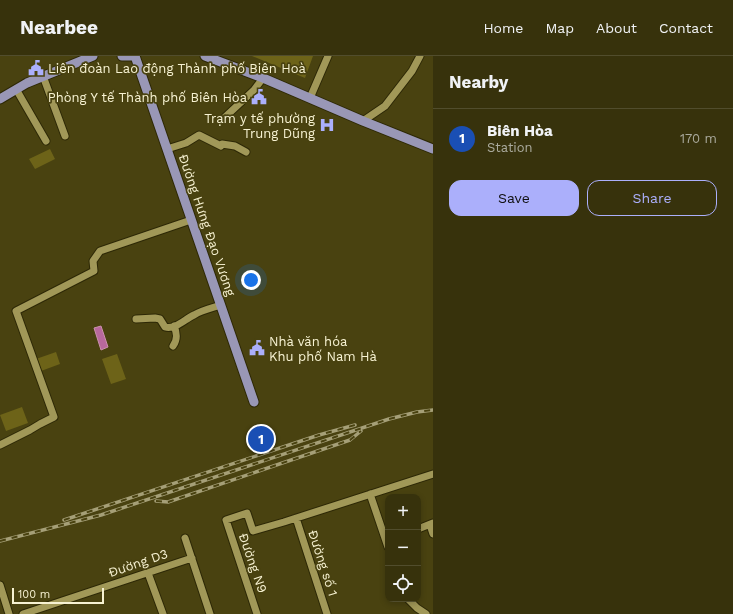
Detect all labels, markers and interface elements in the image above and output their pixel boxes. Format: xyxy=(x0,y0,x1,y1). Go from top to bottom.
text: Nearbee xyxy=(20,16,98,39)
text: Home xyxy=(483,20,523,36)
text: Map xyxy=(545,20,574,36)
text: About xyxy=(596,20,637,36)
text: Contact xyxy=(659,20,713,36)
public building icon: Liên đoàn Lao động Thành phố Biên Hoà xyxy=(27,59,45,77)
place label: Liên đoàn Lao động Thành phố Biên Hoà xyxy=(48,61,307,76)
text: Nearby xyxy=(449,72,508,92)
public building icon: Phòng Y tế Thành phố Biên Hòa xyxy=(250,88,268,106)
place label: Phòng Y tế Thành phố Biên Hòa xyxy=(48,90,248,105)
place label: Trạm y tế phường Trung Dũng xyxy=(204,111,315,141)
hospital icon: Trạm y tế phường Trung Dũng xyxy=(318,116,336,134)
text: Biên Hòa xyxy=(487,122,553,140)
text: 1 xyxy=(459,131,465,146)
text: 170 m xyxy=(680,131,717,146)
text: Station xyxy=(487,140,533,155)
street label: Đường Hưng Đạo Vương xyxy=(176,152,238,298)
button: Save xyxy=(449,180,579,216)
button: Share xyxy=(587,180,717,216)
your location xyxy=(241,270,261,290)
place label: Nhà văn hóa Khu phố Nam Hà xyxy=(269,334,378,364)
public building icon: Nhà văn hóa Khu phố Nam Hà xyxy=(248,339,266,357)
pin: 1 xyxy=(248,424,274,454)
map controls xyxy=(385,494,421,602)
button: + xyxy=(385,494,421,530)
street label: Đường số 1 xyxy=(305,528,341,598)
button: − xyxy=(385,530,421,566)
street label: Đường N9 xyxy=(236,531,270,595)
street label: Đường D3 xyxy=(106,546,170,580)
button: locate xyxy=(385,566,421,602)
scale bar xyxy=(12,586,104,605)
text: 100 m xyxy=(18,588,50,601)

